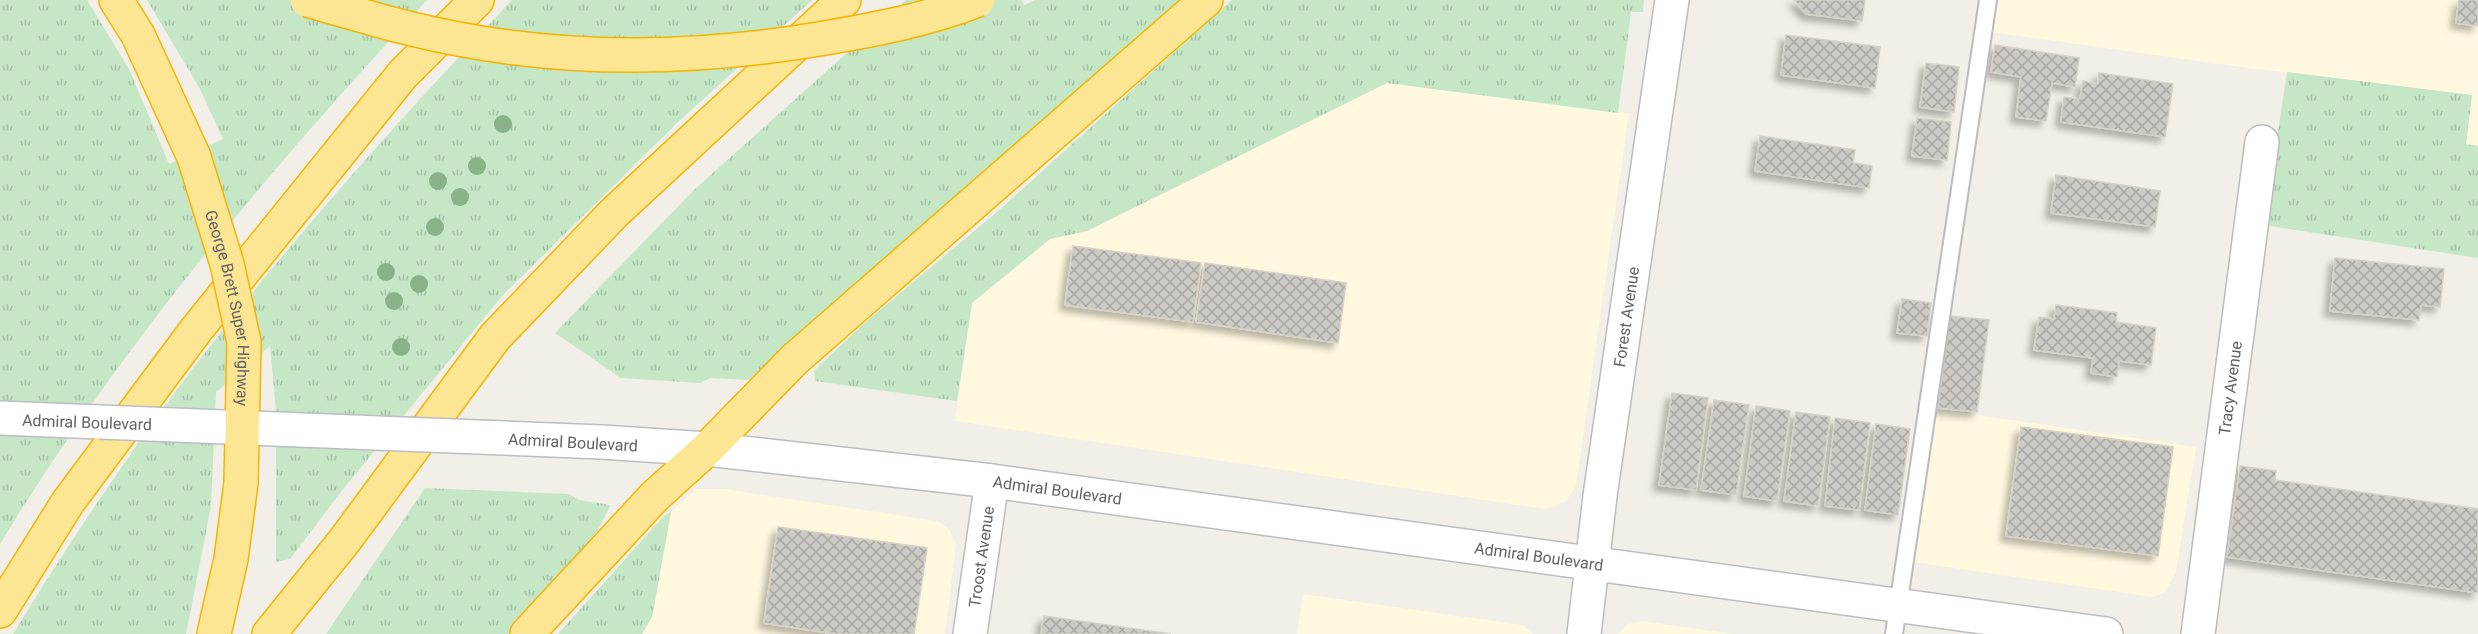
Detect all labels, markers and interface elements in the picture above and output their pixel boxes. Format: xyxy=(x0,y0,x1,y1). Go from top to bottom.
street label: George Brett Super Highway xyxy=(201,208,253,407)
street label: Forest Avenue xyxy=(1610,265,1643,368)
street label: Tracy Avenue xyxy=(2215,340,2246,436)
street label: Admiral Boulevard xyxy=(22,411,152,434)
street label: Admiral Boulevard xyxy=(508,430,638,455)
street label: Admiral Boulevard xyxy=(992,472,1123,509)
street label: Troost Avenue xyxy=(965,505,998,609)
street label: Admiral Boulevard xyxy=(1473,538,1604,575)

